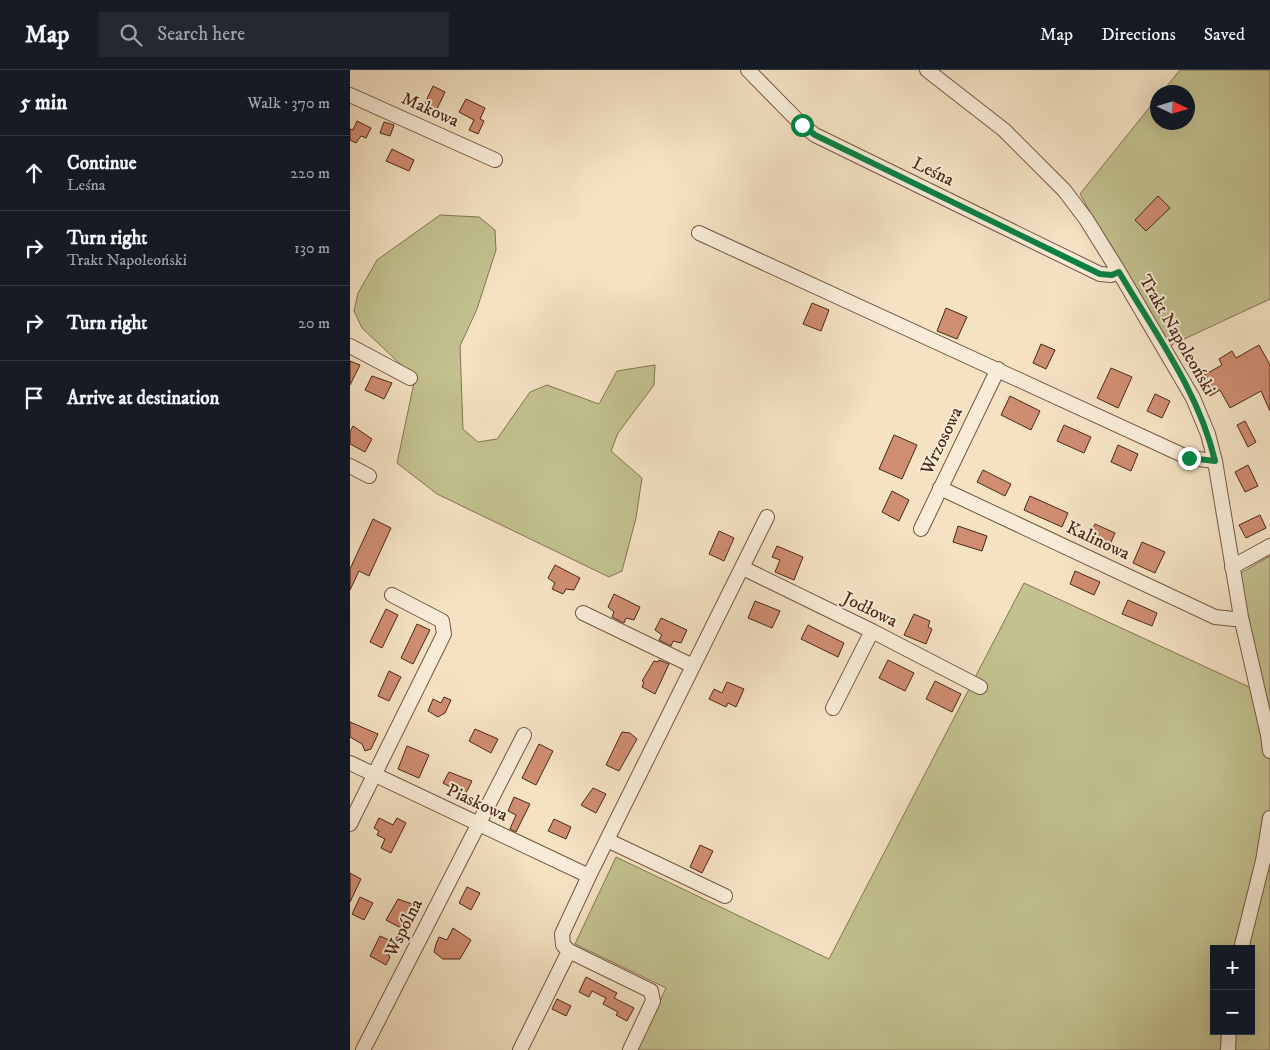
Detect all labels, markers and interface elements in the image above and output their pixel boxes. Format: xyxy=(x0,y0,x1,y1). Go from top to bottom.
search box xyxy=(99,12,449,57)
text: Map xyxy=(25,20,69,50)
icon: search xyxy=(117,21,145,49)
text: Search here xyxy=(157,23,245,46)
text: Map xyxy=(1040,24,1073,46)
text: Directions xyxy=(1101,24,1176,46)
text: Saved xyxy=(1204,24,1245,46)
north arrow xyxy=(1150,85,1195,130)
street label: Makowa xyxy=(398,88,463,133)
text: 5 min xyxy=(20,90,67,116)
text: Walk · 370 m xyxy=(248,93,330,113)
route start xyxy=(791,114,814,137)
text: Continue xyxy=(67,152,137,175)
street label: Leśna xyxy=(909,153,958,192)
icon: ahead xyxy=(20,159,48,187)
text: 220 m xyxy=(290,163,330,183)
text: Leśna xyxy=(67,175,106,195)
text: Turn right xyxy=(67,227,147,250)
icon: right xyxy=(20,234,48,262)
text: 130 m xyxy=(294,238,330,258)
text: Trakt Napoleoński xyxy=(67,250,187,270)
street label: Trakt Napoleoński xyxy=(1134,271,1220,399)
icon: right xyxy=(20,309,48,337)
text: Turn right xyxy=(67,312,147,335)
text: 20 m xyxy=(298,313,330,333)
icon: arrive xyxy=(20,384,48,412)
text: Arrive at destination xyxy=(67,387,219,410)
street label: Wrzosowa xyxy=(916,403,968,479)
route end xyxy=(1178,447,1201,470)
street label: Kalinowa xyxy=(1063,517,1134,565)
street label: Jodłowa xyxy=(837,587,901,633)
street label: Piaskowa xyxy=(443,779,512,827)
street label: Wspólna xyxy=(380,895,428,961)
map controls xyxy=(1210,945,1255,1035)
button: + xyxy=(1210,945,1255,990)
button: − xyxy=(1210,990,1255,1035)

